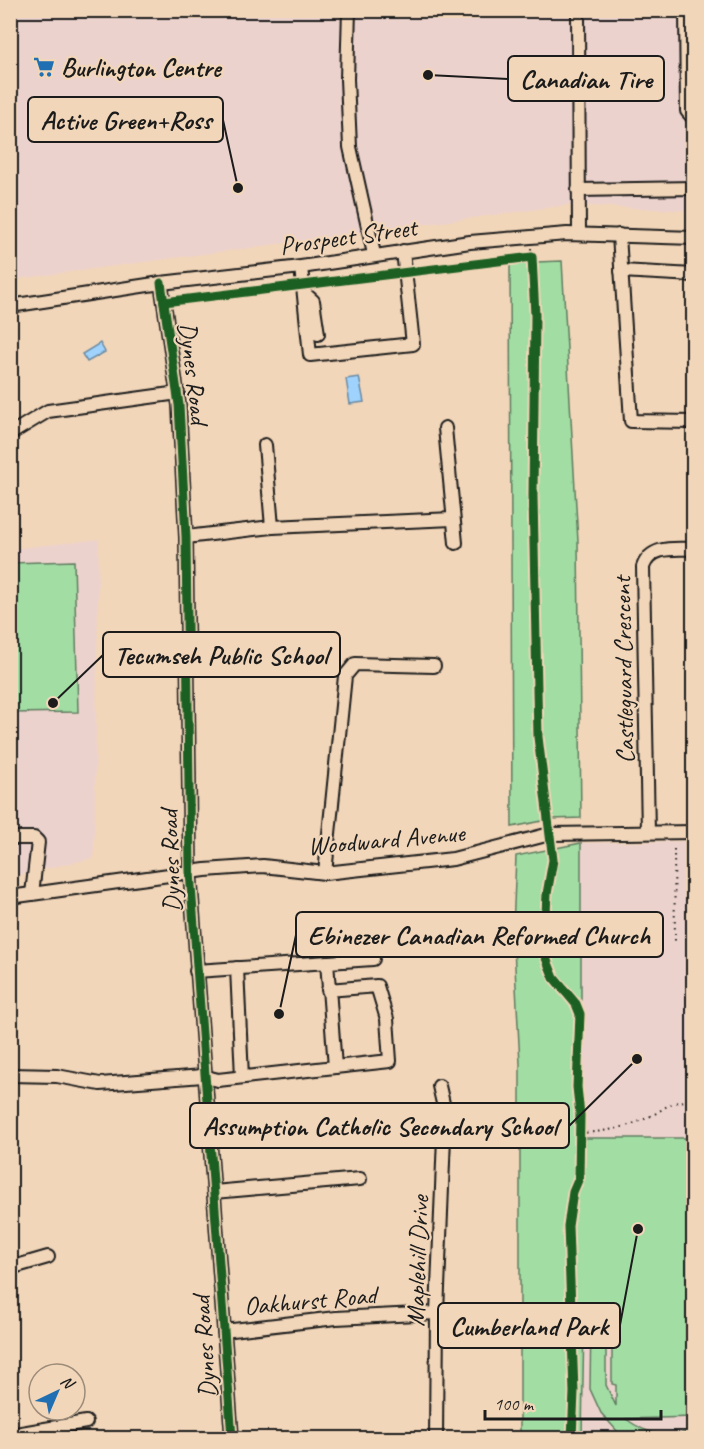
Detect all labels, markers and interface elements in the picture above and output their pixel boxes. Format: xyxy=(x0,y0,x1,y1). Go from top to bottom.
place label: Burlington Centre xyxy=(61,51,223,84)
supermarket icon: Burlington Centre xyxy=(32,55,56,79)
callout: Canadian Tire xyxy=(508,56,664,101)
text: Canadian Tire xyxy=(520,62,654,96)
callout: Active Green+Ross xyxy=(28,97,223,142)
text: Active Green+Ross xyxy=(41,103,214,137)
street label: Prospect Street xyxy=(277,210,421,262)
street label: Dynes Road xyxy=(171,320,217,430)
street label: Castleguard Crescent xyxy=(605,574,642,764)
callout: Tecumseh Public School xyxy=(103,632,340,677)
text: Tecumseh Public School xyxy=(114,638,333,672)
street label: Dynes Road xyxy=(152,805,189,913)
street label: Woodward Avenue xyxy=(306,816,467,863)
callout: Ebinezer Canadian Reformed Church xyxy=(296,912,663,957)
text: Ebinezer Canadian Reformed Church xyxy=(308,918,651,952)
callout: Assumption Catholic Secondary School xyxy=(190,1103,569,1148)
text: Assumption Catholic Secondary School xyxy=(203,1109,562,1143)
street label: Maplehill Drive xyxy=(399,1193,436,1327)
street label: Oakhurst Road xyxy=(242,1278,381,1323)
street label: Dynes Road xyxy=(184,1291,225,1399)
callout: Cumberland Park xyxy=(438,1303,620,1348)
text: Cumberland Park xyxy=(450,1309,611,1343)
north arrow xyxy=(27,1362,87,1422)
text: N xyxy=(56,1371,79,1395)
scale bar xyxy=(485,1383,660,1421)
text: 100 m xyxy=(494,1393,535,1415)

